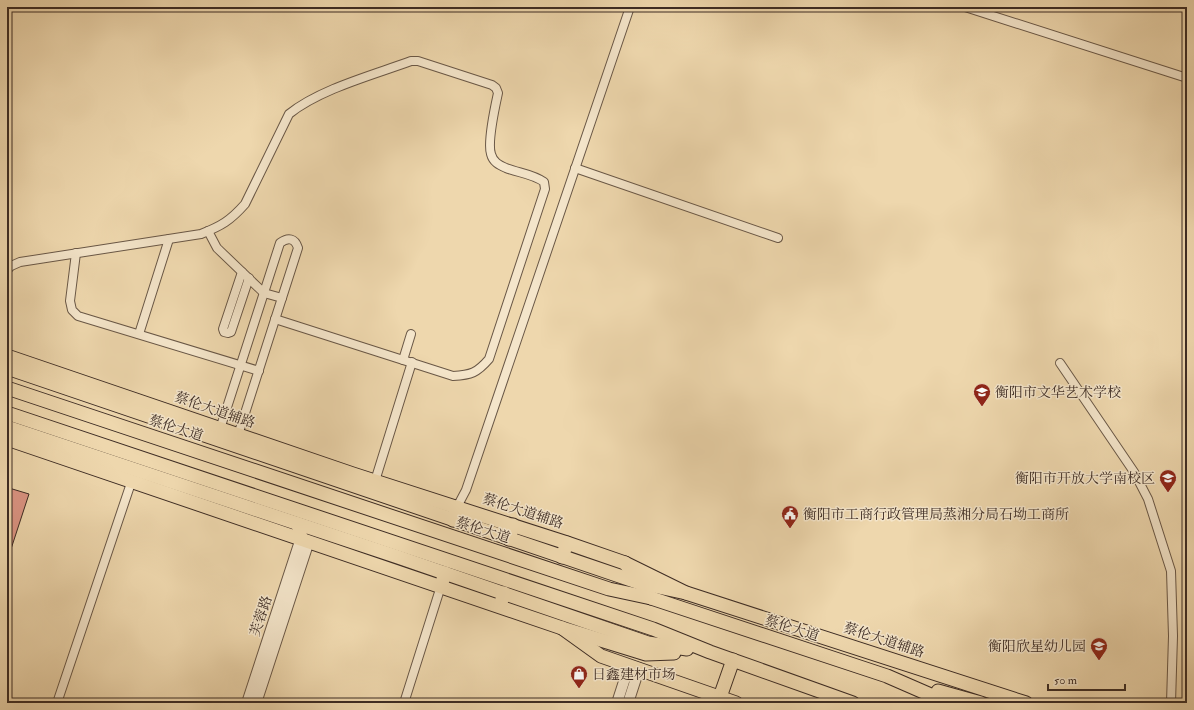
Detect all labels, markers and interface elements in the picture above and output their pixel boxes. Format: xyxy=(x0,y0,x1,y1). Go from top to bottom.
school or university icon: 衡阳市文华艺术学校 xyxy=(972,382,992,407)
place label: 衡阳市文华艺术学校 xyxy=(995,384,1121,401)
street label: 蔡伦大道辅路 xyxy=(173,388,257,432)
street label: 蔡伦大道 xyxy=(147,411,205,445)
school or university icon: 衡阳市开放大学南校区 xyxy=(1158,468,1178,493)
place label: 衡阳市开放大学南校区 xyxy=(1015,470,1155,487)
street label: 蔡伦大道辅路 xyxy=(480,490,566,532)
public building icon: 衡阳市工商行政管理局蒸湘分局石坳工商所 xyxy=(780,504,800,529)
place label: 衡阳市工商行政管理局蒸湘分局石坳工商所 xyxy=(803,506,1069,523)
street label: 蔡伦大道 xyxy=(454,513,512,547)
street label: 芙蓉路 xyxy=(246,593,276,639)
street label: 蔡伦大道 xyxy=(763,611,821,645)
street label: 蔡伦大道辅路 xyxy=(841,619,927,661)
school or university icon: 衡阳欣星幼儿园 xyxy=(1089,636,1109,661)
place label: 衡阳欣星幼儿园 xyxy=(988,638,1086,655)
shop icon: 日鑫建材市场 xyxy=(569,664,589,689)
place label: 日鑫建材市场 xyxy=(592,666,676,683)
scale bar xyxy=(1048,666,1125,692)
text: 50 m xyxy=(1054,673,1078,688)

